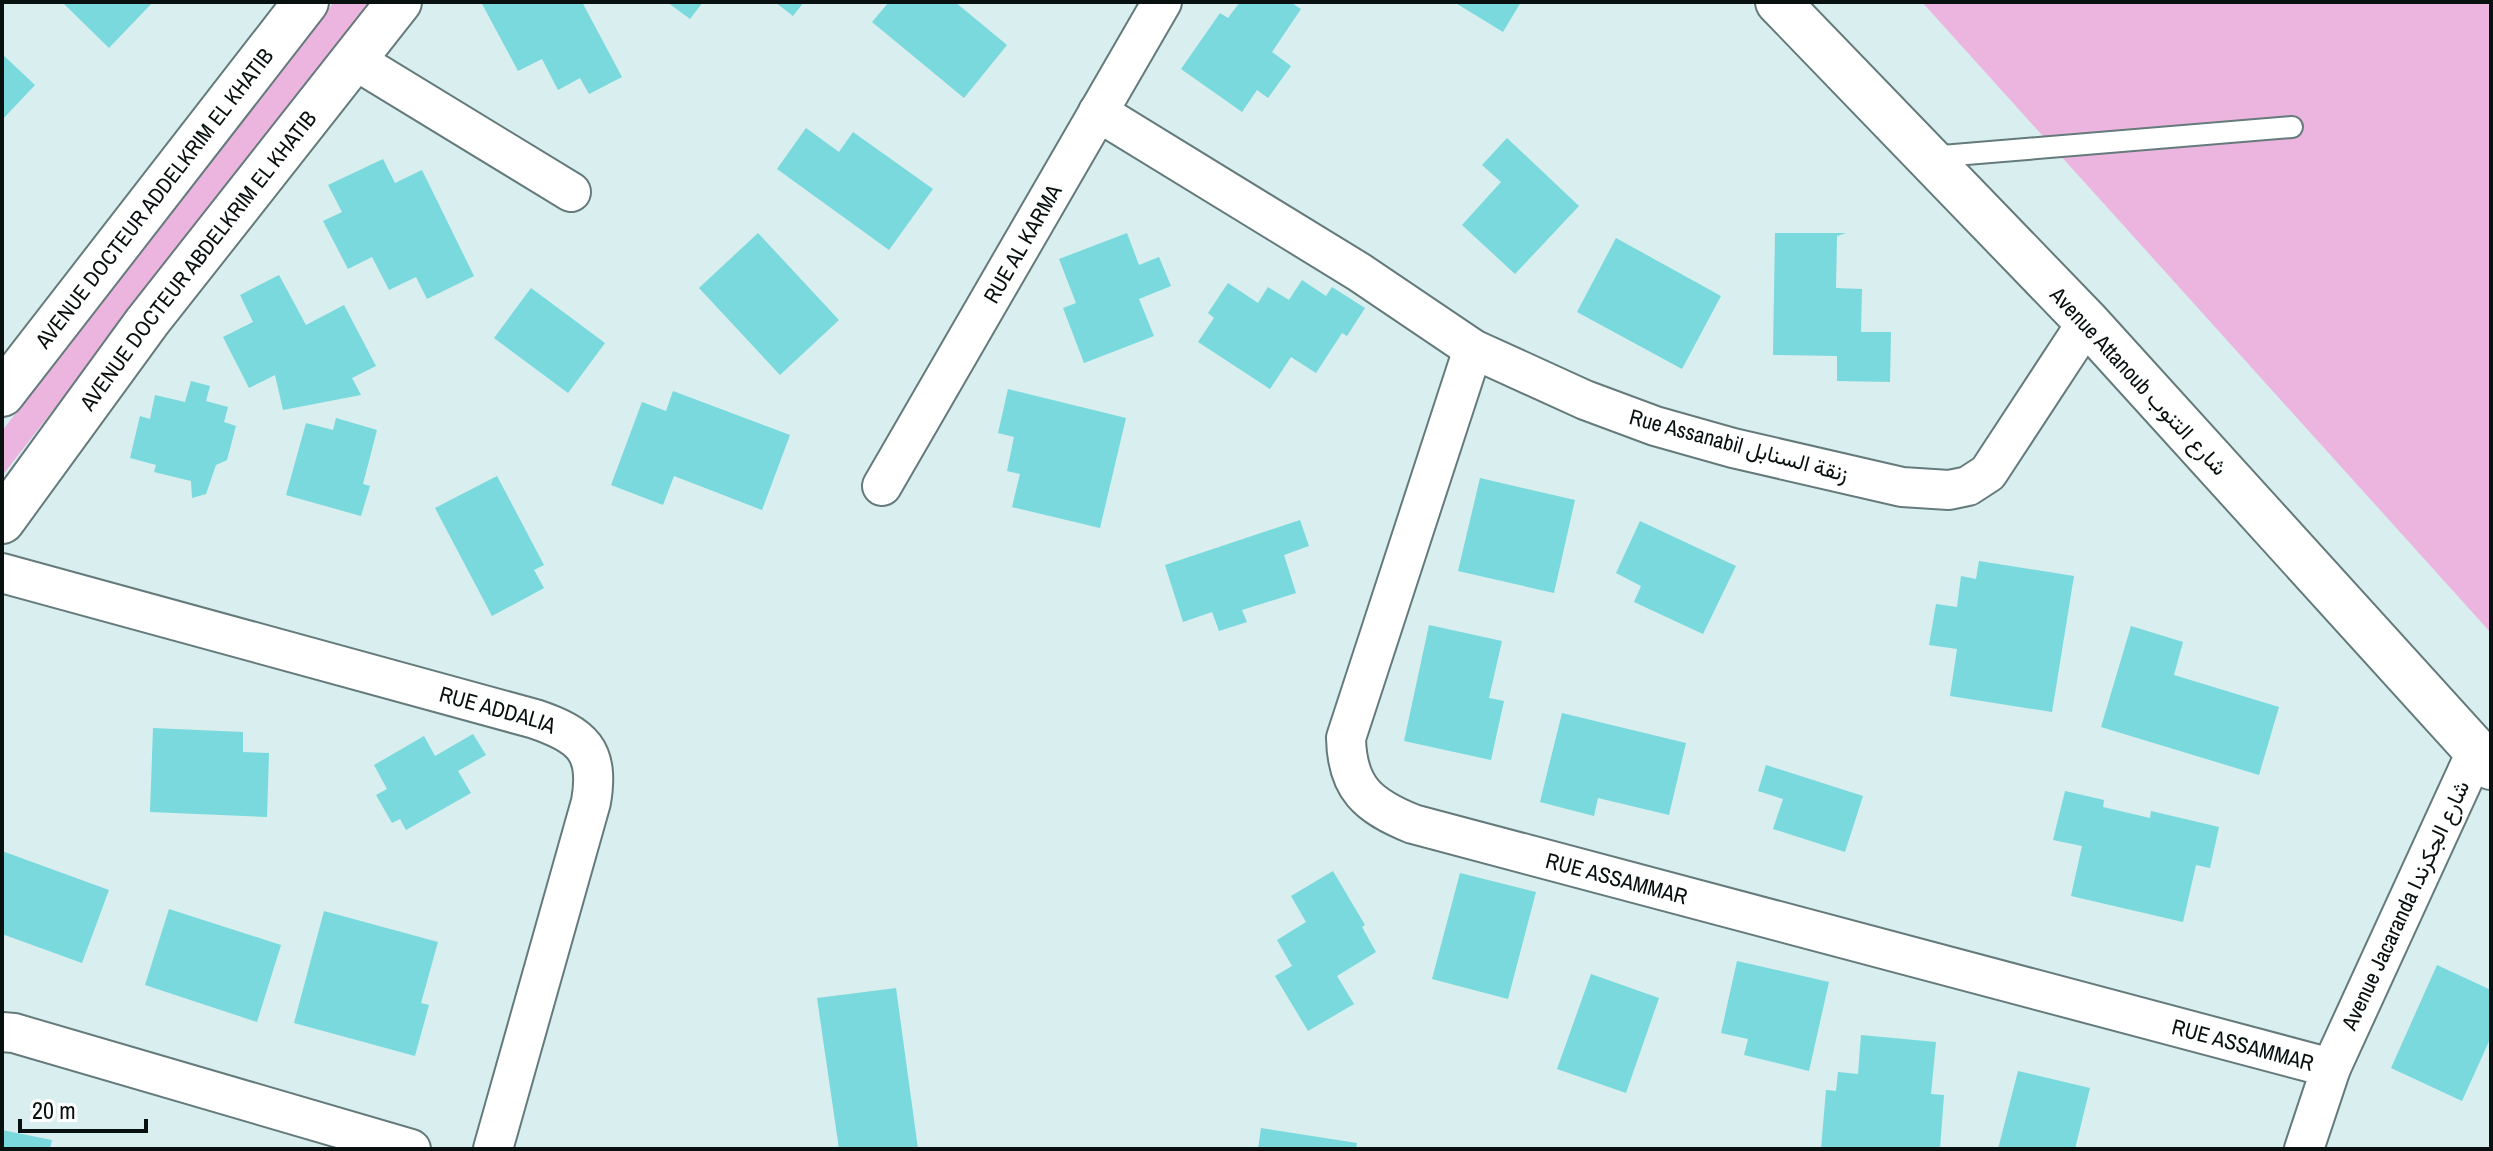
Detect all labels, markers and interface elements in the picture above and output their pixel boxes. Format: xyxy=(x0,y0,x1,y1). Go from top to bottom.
street label: AVENUE DOCTEUR ADDELKRIM EL KHATIB xyxy=(28,42,280,355)
street label: AVENUE DOCTEUR ABDELKRIM EL KHATIB xyxy=(72,104,323,417)
street label: RUE AL KARMA xyxy=(976,178,1069,309)
street label: Avenue Attanoub شارع التنوب xyxy=(2043,279,2234,482)
street label: Rue Assanabil زنقة السنابل xyxy=(1626,401,1852,489)
street label: RUE ADDALIA xyxy=(436,679,561,741)
street label: Avenue Jacaranda شارع الجكرندا xyxy=(2333,775,2476,1036)
street label: RUE ASSAMMAR xyxy=(1543,845,1691,911)
street label: RUE ASSAMMAR xyxy=(2169,1011,2317,1078)
scale bar xyxy=(20,1083,146,1133)
text: 20 m xyxy=(32,1094,76,1126)

